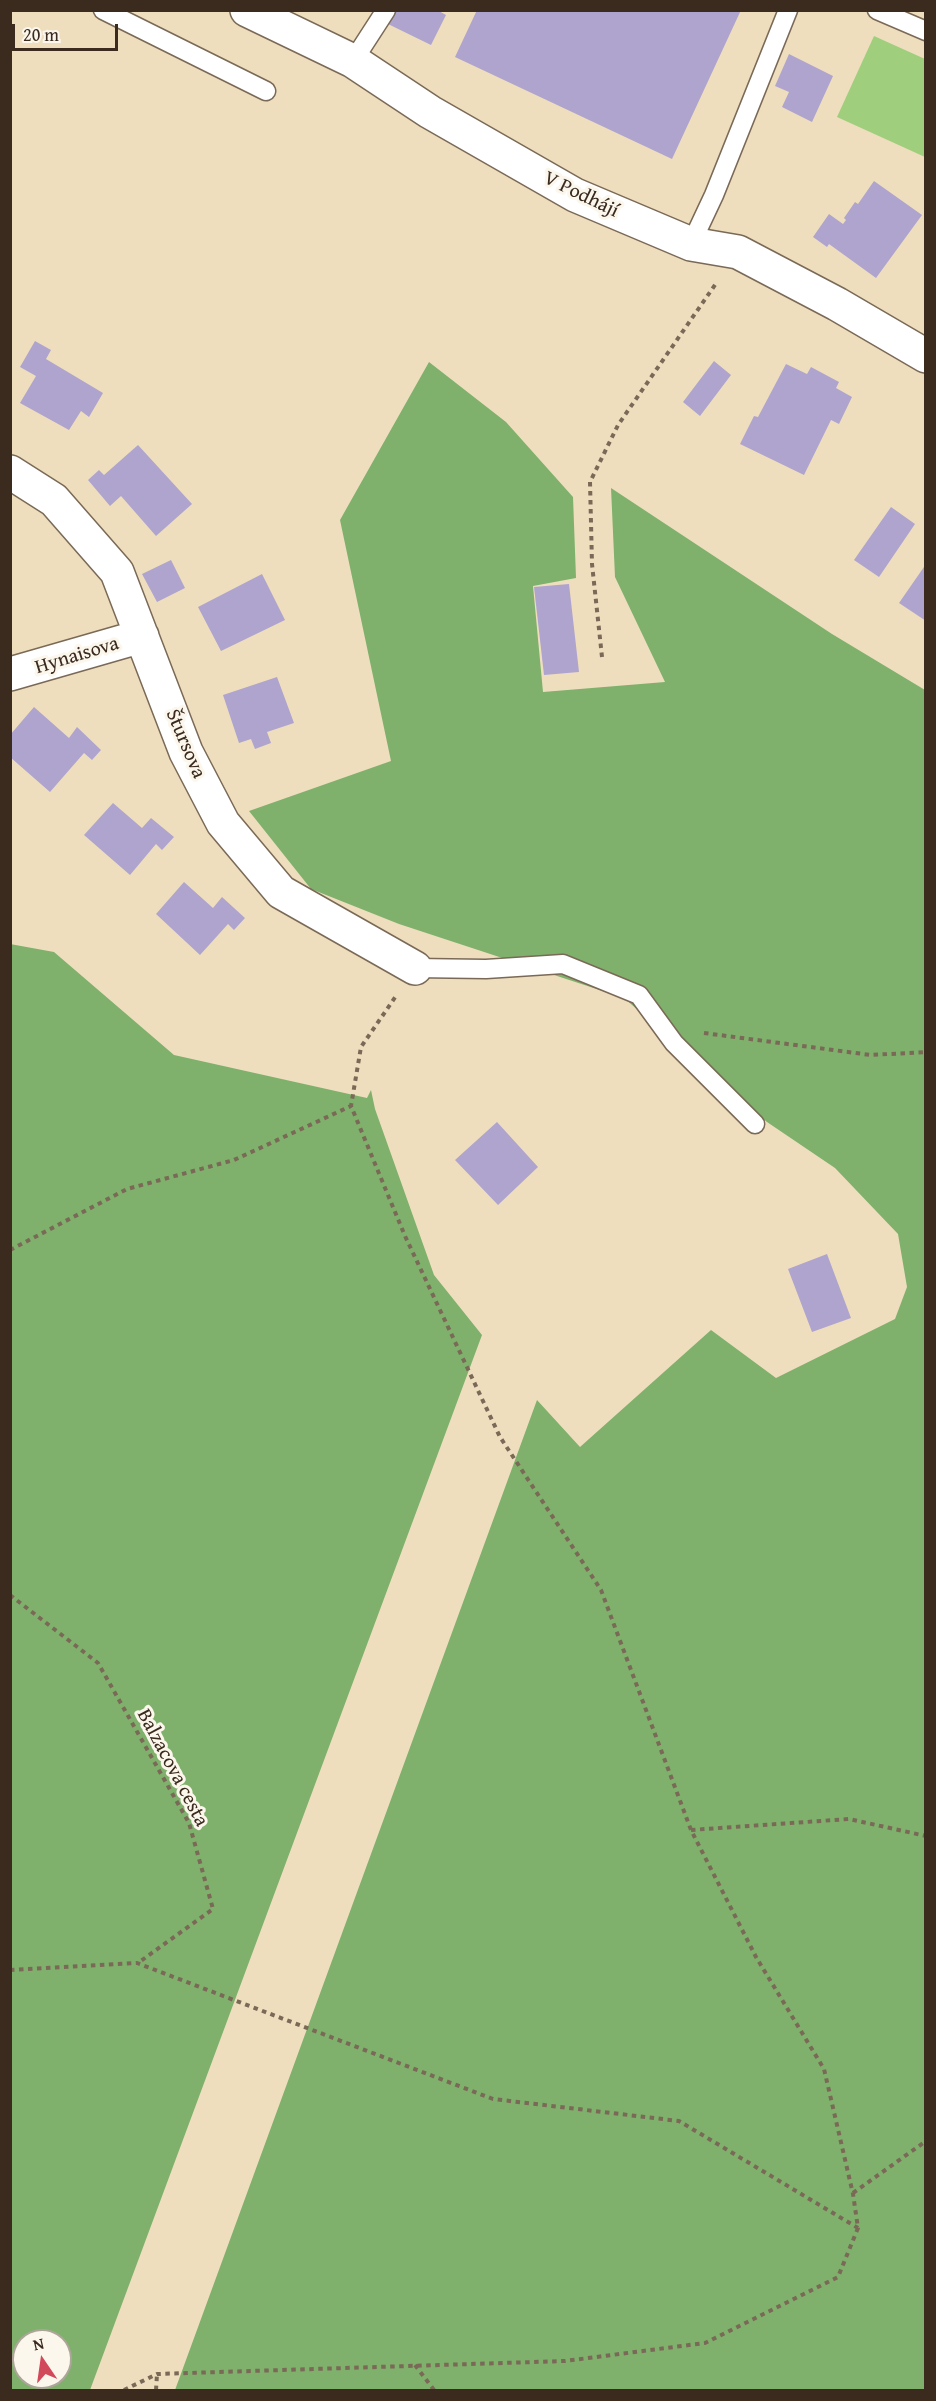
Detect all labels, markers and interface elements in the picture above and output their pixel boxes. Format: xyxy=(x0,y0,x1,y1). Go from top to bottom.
scale bar xyxy=(15,12,122,50)
text: 20 m xyxy=(23,21,59,48)
street label: V Podhájí xyxy=(539,167,623,223)
street label: Hynaisova xyxy=(32,632,122,680)
street label: Štursova xyxy=(160,706,210,782)
street label: Balzacova cesta xyxy=(131,1705,213,1831)
north arrow xyxy=(12,2329,72,2389)
text: N xyxy=(30,2331,46,2356)

